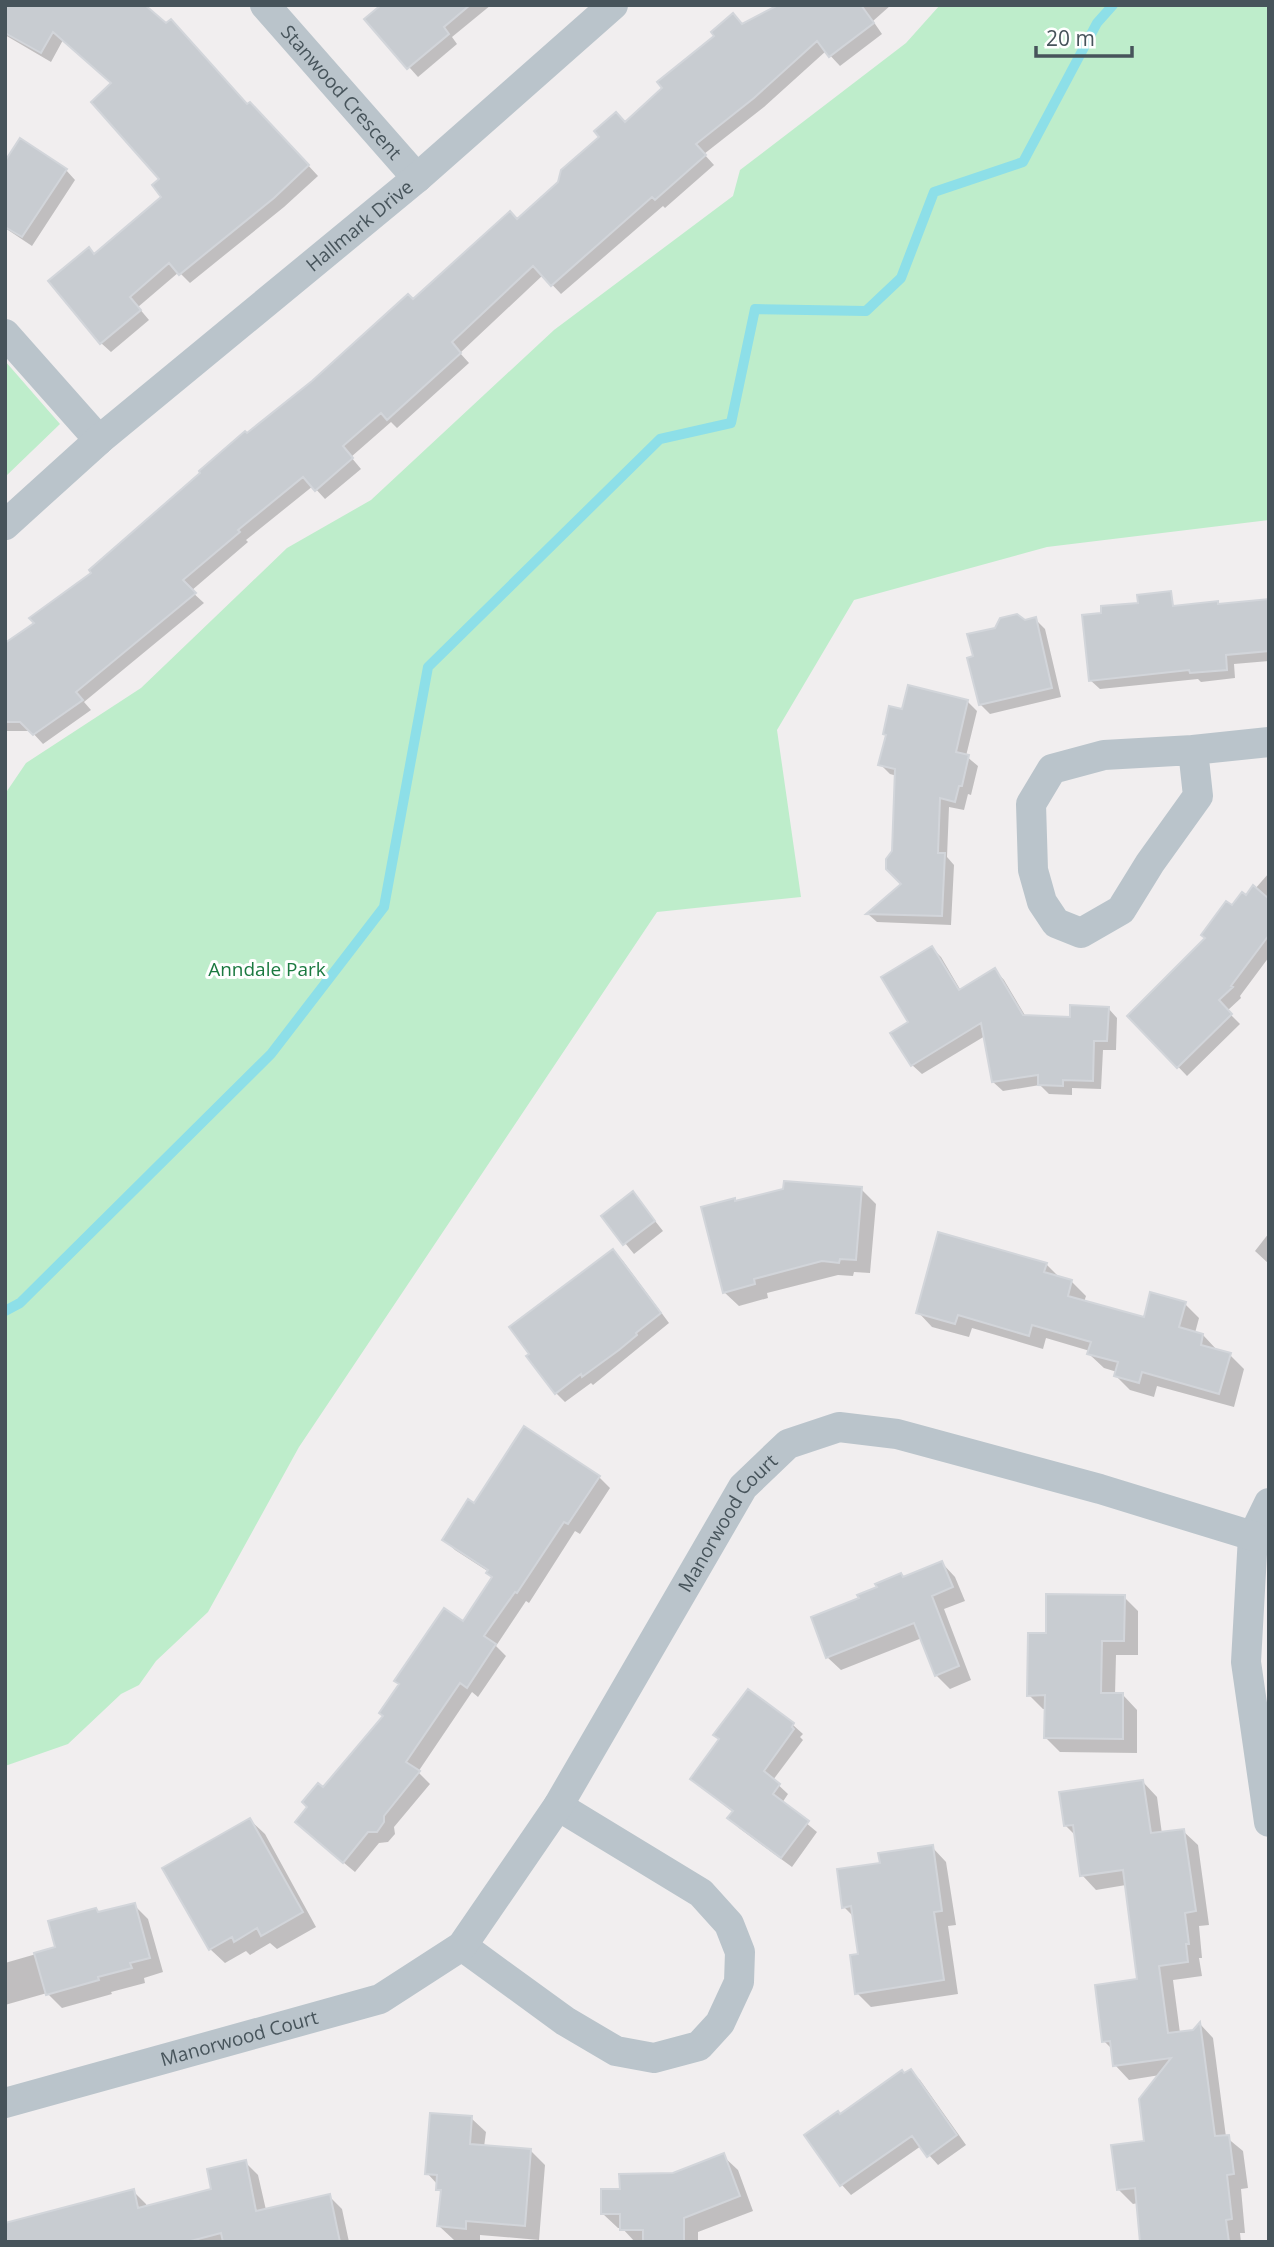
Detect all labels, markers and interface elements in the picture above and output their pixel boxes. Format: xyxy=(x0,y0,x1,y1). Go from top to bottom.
scale bar xyxy=(1036,14,1132,58)
street label: Stanwood Crescent xyxy=(275,19,408,165)
text: 20 m xyxy=(1046,24,1095,52)
street label: Hallmark Drive xyxy=(300,174,418,277)
park label: Anndale Park xyxy=(208,956,326,982)
street label: Manorwood Court xyxy=(672,1448,783,1597)
street label: Manorwood Court xyxy=(157,2004,321,2072)

